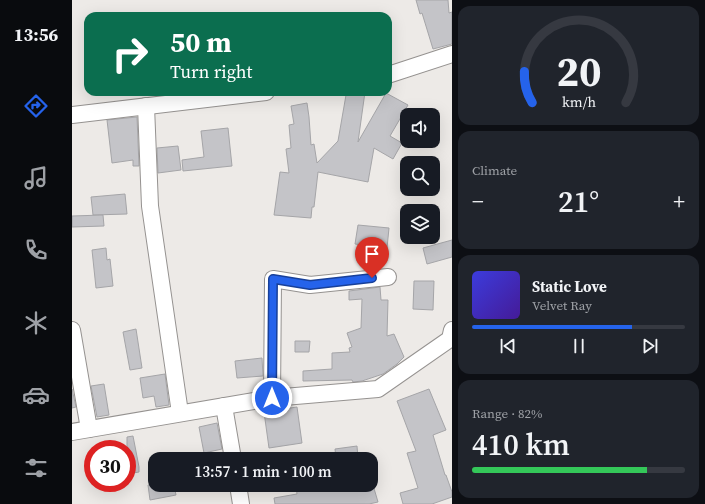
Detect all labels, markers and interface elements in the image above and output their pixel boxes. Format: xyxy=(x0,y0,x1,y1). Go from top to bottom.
text: 13:56 xyxy=(14,22,58,47)
text: 50 m xyxy=(170,23,232,61)
icon: right xyxy=(104,28,156,80)
text: 20 xyxy=(556,43,601,100)
text: Turn right xyxy=(170,59,252,84)
icon: directions xyxy=(22,92,50,120)
text: km/h xyxy=(562,92,596,112)
map controls xyxy=(400,108,440,244)
button: sound xyxy=(400,108,440,148)
button: search xyxy=(400,156,440,196)
text: Climate xyxy=(472,162,517,179)
icon: music xyxy=(22,164,50,192)
text: 21° xyxy=(558,181,599,222)
text: − xyxy=(472,186,484,216)
text: + xyxy=(673,186,685,216)
button: layers xyxy=(400,204,440,244)
icon: phone xyxy=(22,236,50,264)
pin xyxy=(355,237,389,278)
icon: arrive xyxy=(361,243,383,265)
text: Static Love xyxy=(532,276,607,297)
text: Velvet Ray xyxy=(532,297,592,314)
icon: climate xyxy=(22,309,50,337)
icon: previous xyxy=(497,335,519,357)
icon: pause xyxy=(568,335,590,357)
icon: next xyxy=(639,335,661,357)
position arrow xyxy=(251,377,293,419)
icon: car xyxy=(22,381,50,409)
text: Range · 82% xyxy=(472,405,543,422)
text: 410 km xyxy=(472,424,570,465)
speed limit sign: 30 xyxy=(84,440,136,492)
icon: filters xyxy=(22,454,50,482)
text: 13:57 · 1 min · 100 m xyxy=(195,461,331,482)

